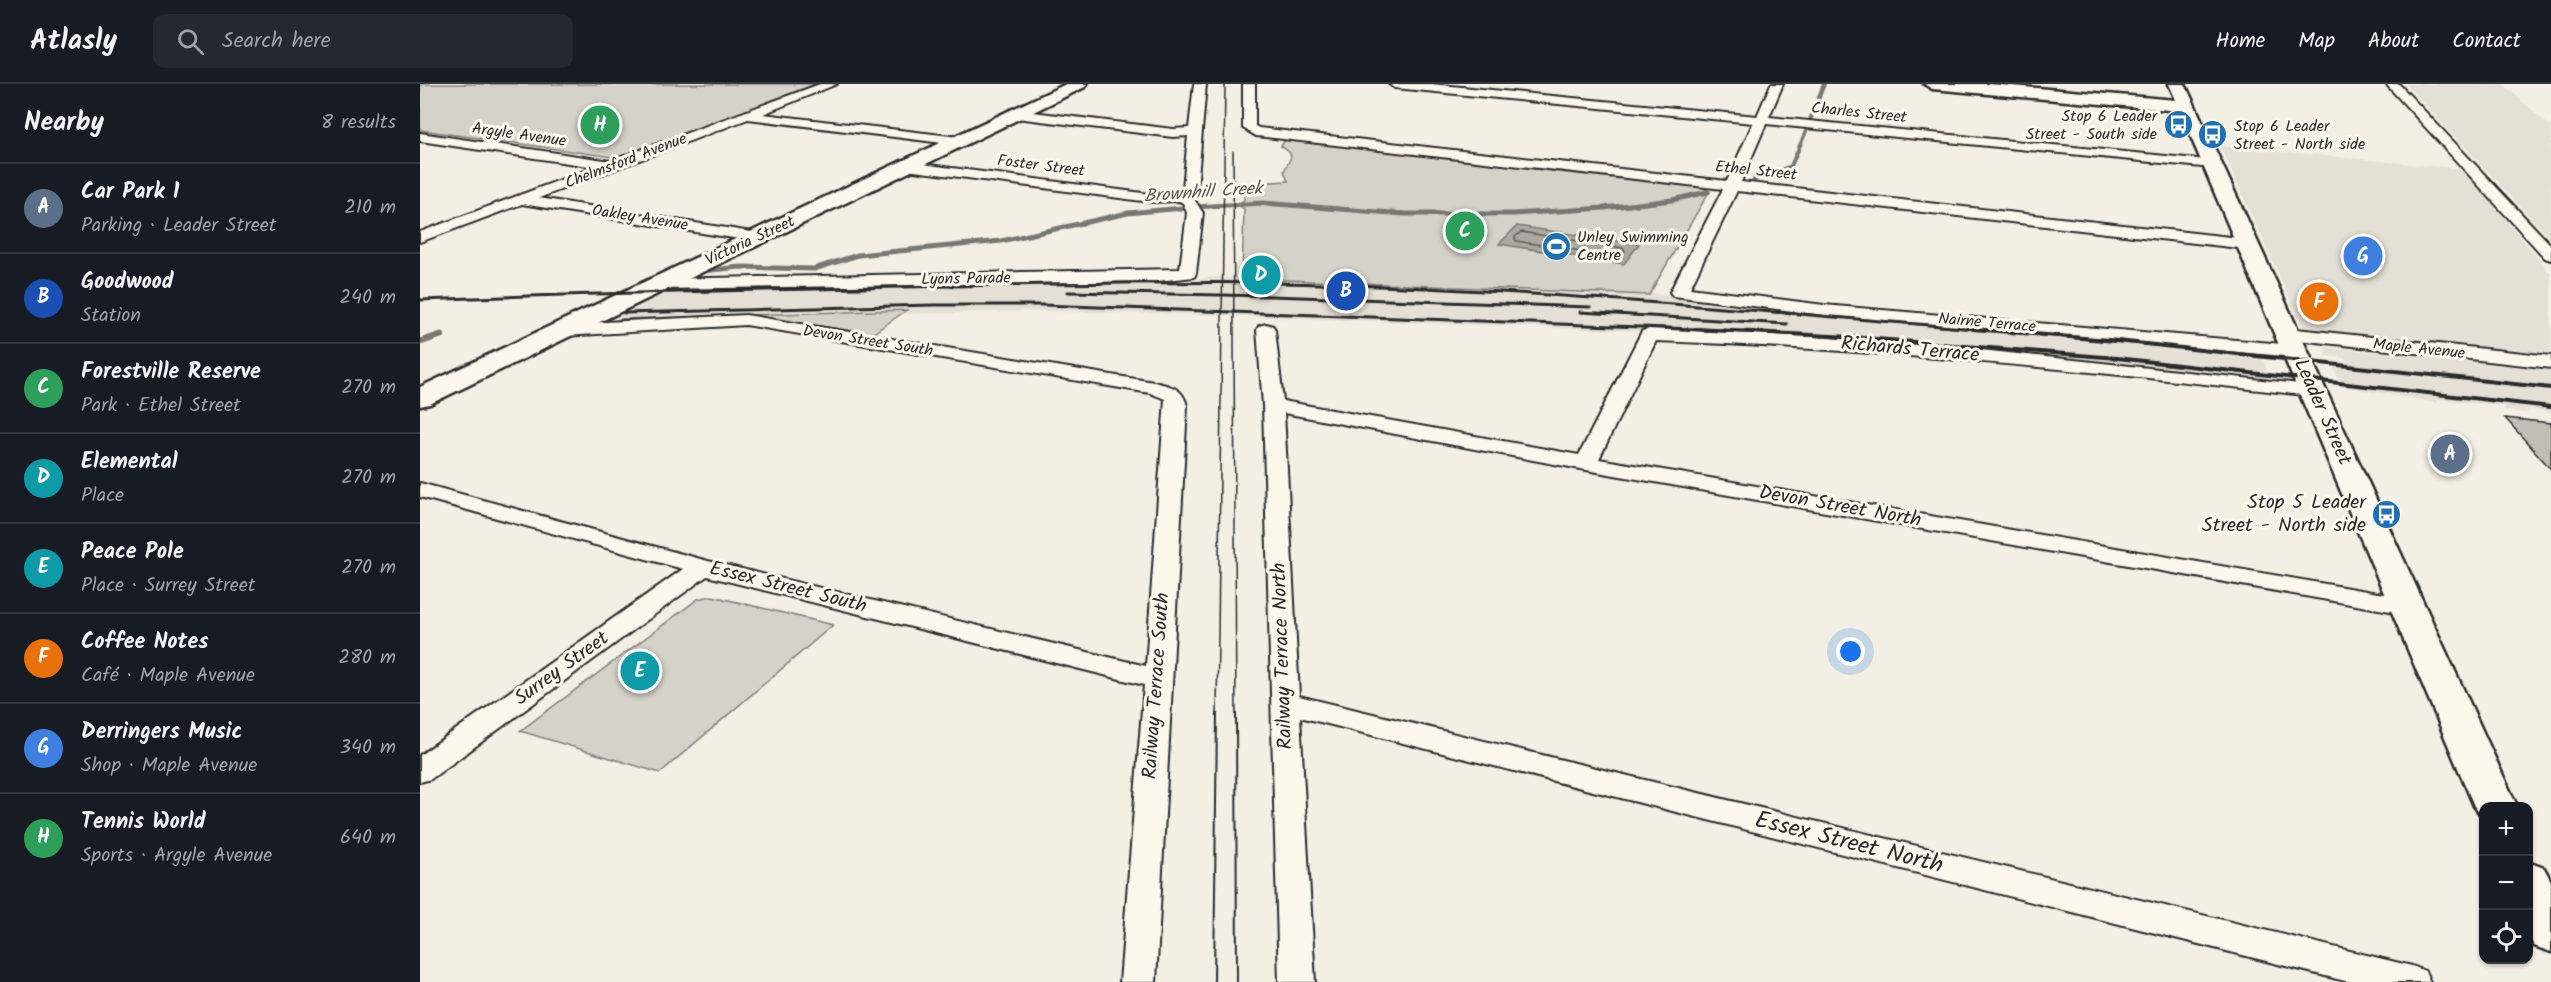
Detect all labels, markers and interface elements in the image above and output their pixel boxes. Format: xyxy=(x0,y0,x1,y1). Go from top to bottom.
search box xyxy=(153,14,573,68)
text: Atlasly xyxy=(30,19,117,64)
text: Search here xyxy=(222,24,331,59)
icon: search xyxy=(174,25,207,58)
text: Home xyxy=(2216,25,2265,58)
text: Map xyxy=(2298,25,2335,58)
text: About xyxy=(2368,25,2419,58)
text: Contact xyxy=(2452,25,2521,58)
street label: Charles Street xyxy=(1810,96,1909,131)
text: Nearby xyxy=(24,102,104,144)
pin: H xyxy=(580,102,620,147)
place label: Stop 6 Leader Street - South side xyxy=(2026,104,2159,147)
text: 8 results xyxy=(321,107,396,139)
bus stop icon: Stop 6 Leader Street - South side xyxy=(2162,109,2194,141)
place label: Stop 6 Leader Street - North side xyxy=(2234,114,2365,157)
street label: Argyle Avenue xyxy=(470,116,568,154)
bus stop icon: Stop 6 Leader Street - North side xyxy=(2197,119,2229,151)
street label: Chelmsford Avenue xyxy=(561,126,691,196)
street label: Foster Street xyxy=(996,148,1087,184)
street label: Ethel Street xyxy=(1714,154,1799,188)
water label: Brownhill Creek xyxy=(1143,174,1266,212)
text: Car Park 1 xyxy=(81,175,179,210)
text: A xyxy=(37,192,50,224)
text: 210 m xyxy=(344,192,396,224)
street label: Oakley Avenue xyxy=(590,198,690,238)
pin: C xyxy=(1446,208,1484,254)
street label: Victoria Street xyxy=(701,209,800,273)
text: Parking · Leader Street xyxy=(81,210,277,242)
place label: Unley Swimming Centre xyxy=(1577,225,1689,268)
sports icon: Unley Swimming Centre xyxy=(1540,230,1572,262)
pin: G xyxy=(2344,234,2382,279)
pin: D xyxy=(1242,252,1280,297)
text: Goodwood xyxy=(81,265,174,300)
street label: Lyons Parade xyxy=(921,266,1011,292)
pin: B xyxy=(1326,268,1366,314)
pin: F xyxy=(2300,280,2338,324)
text: B xyxy=(37,282,50,314)
text: 240 m xyxy=(339,282,396,314)
text: Station xyxy=(81,300,141,332)
street label: Nairne Terrace xyxy=(1937,306,2037,340)
street label: Devon Street South xyxy=(801,318,935,364)
street label: Richards Terrace xyxy=(1839,328,1981,372)
street label: Maple Avenue xyxy=(2372,332,2466,366)
street label: Leader Street xyxy=(2284,354,2360,471)
text: Forestville Reserve xyxy=(81,355,261,390)
text: C xyxy=(37,372,50,404)
text: 270 m xyxy=(341,372,396,404)
text: Park · Ethel Street xyxy=(81,390,241,422)
pin: A xyxy=(2430,432,2470,476)
text: Elemental xyxy=(81,445,178,480)
text: D xyxy=(37,462,50,494)
text: 270 m xyxy=(341,462,396,494)
street label: Devon Street North xyxy=(1756,477,1924,537)
text: Place xyxy=(81,480,124,512)
place label: Stop 5 Leader Street - North side xyxy=(2202,487,2367,542)
bus stop icon: Stop 5 Leader Street - North side xyxy=(2371,499,2403,531)
text: Peace Pole xyxy=(81,535,184,570)
text: E xyxy=(38,552,49,584)
text: 270 m xyxy=(341,552,396,584)
street label: Essex Street South xyxy=(706,553,870,623)
street label: Railway Terrace North xyxy=(1264,562,1302,750)
text: Place · Surrey Street xyxy=(81,570,255,602)
street label: Railway Terrace South xyxy=(1135,592,1179,780)
street label: Surrey Street xyxy=(508,623,616,714)
text: Coffee Notes xyxy=(81,625,209,660)
your location xyxy=(1836,637,1865,666)
text: F xyxy=(38,642,49,674)
text: 280 m xyxy=(338,642,396,674)
pin: E xyxy=(620,648,660,694)
text: Café · Maple Avenue xyxy=(81,660,255,692)
text: Derringers Music xyxy=(81,715,242,750)
text: G xyxy=(38,732,49,764)
text: 340 m xyxy=(340,732,396,764)
text: Shop · Maple Avenue xyxy=(81,750,257,782)
street label: Essex Street North xyxy=(1751,801,1947,885)
map controls xyxy=(2479,802,2533,964)
button: + xyxy=(2479,802,2533,856)
text: Tennis World xyxy=(81,805,206,840)
text: H xyxy=(37,822,50,854)
text: 640 m xyxy=(340,822,396,854)
text: Sports · Argyle Avenue xyxy=(81,840,272,872)
button: − xyxy=(2479,856,2533,910)
button: locate xyxy=(2479,910,2533,964)

